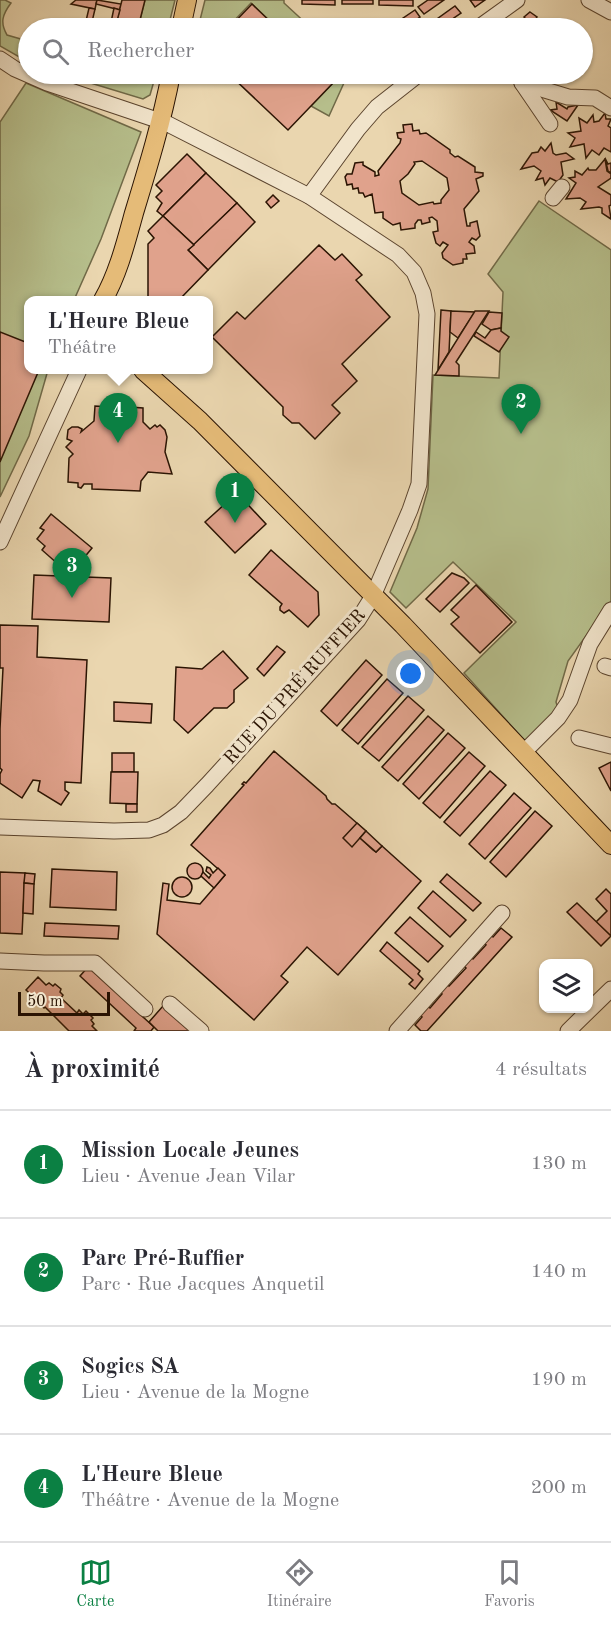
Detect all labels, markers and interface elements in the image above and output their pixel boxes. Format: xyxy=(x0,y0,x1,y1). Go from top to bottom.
search box xyxy=(18,18,593,84)
icon: search xyxy=(39,35,72,68)
text: Rechercher xyxy=(87,40,194,62)
popup xyxy=(24,296,213,374)
text: L'Heure Bleue xyxy=(48,311,190,333)
text: Théâtre xyxy=(48,338,116,358)
pin: 2 xyxy=(502,384,540,434)
pin: 4 xyxy=(98,394,138,443)
pin: 1 xyxy=(216,474,254,523)
pin: 3 xyxy=(52,548,92,598)
street label: RUE DU PRÉ RUFFIER xyxy=(218,603,369,768)
your location xyxy=(396,659,425,688)
map controls xyxy=(539,959,593,1013)
button: layers xyxy=(539,959,593,1013)
scale bar xyxy=(18,989,110,1016)
text: 50 m xyxy=(27,994,63,1010)
text: À proximité xyxy=(24,1057,160,1083)
text: 4 résultats xyxy=(495,1060,587,1080)
text: Mission Locale Jeunes xyxy=(81,1140,299,1162)
text: 1 xyxy=(38,1154,49,1174)
text: 130 m xyxy=(531,1154,587,1174)
text: Lieu · Avenue Jean Vilar xyxy=(81,1167,295,1187)
text: Parc Pré-Ruffier xyxy=(81,1248,244,1270)
text: 2 xyxy=(38,1262,49,1282)
text: 140 m xyxy=(531,1262,587,1282)
text: Parc · Rue Jacques Anquetil xyxy=(81,1275,325,1295)
text: Sogics SA xyxy=(81,1356,179,1378)
text: 3 xyxy=(38,1370,49,1390)
text: 190 m xyxy=(531,1370,587,1390)
text: Lieu · Avenue de la Mogne xyxy=(81,1383,309,1403)
text: L'Heure Bleue xyxy=(81,1464,223,1486)
text: 4 xyxy=(38,1478,49,1498)
text: 200 m xyxy=(531,1478,587,1498)
text: Théâtre · Avenue de la Mogne xyxy=(81,1491,339,1511)
tab: Carte xyxy=(76,1556,114,1612)
tab: Itinéraire xyxy=(267,1556,332,1612)
tab: Favoris xyxy=(484,1556,535,1612)

